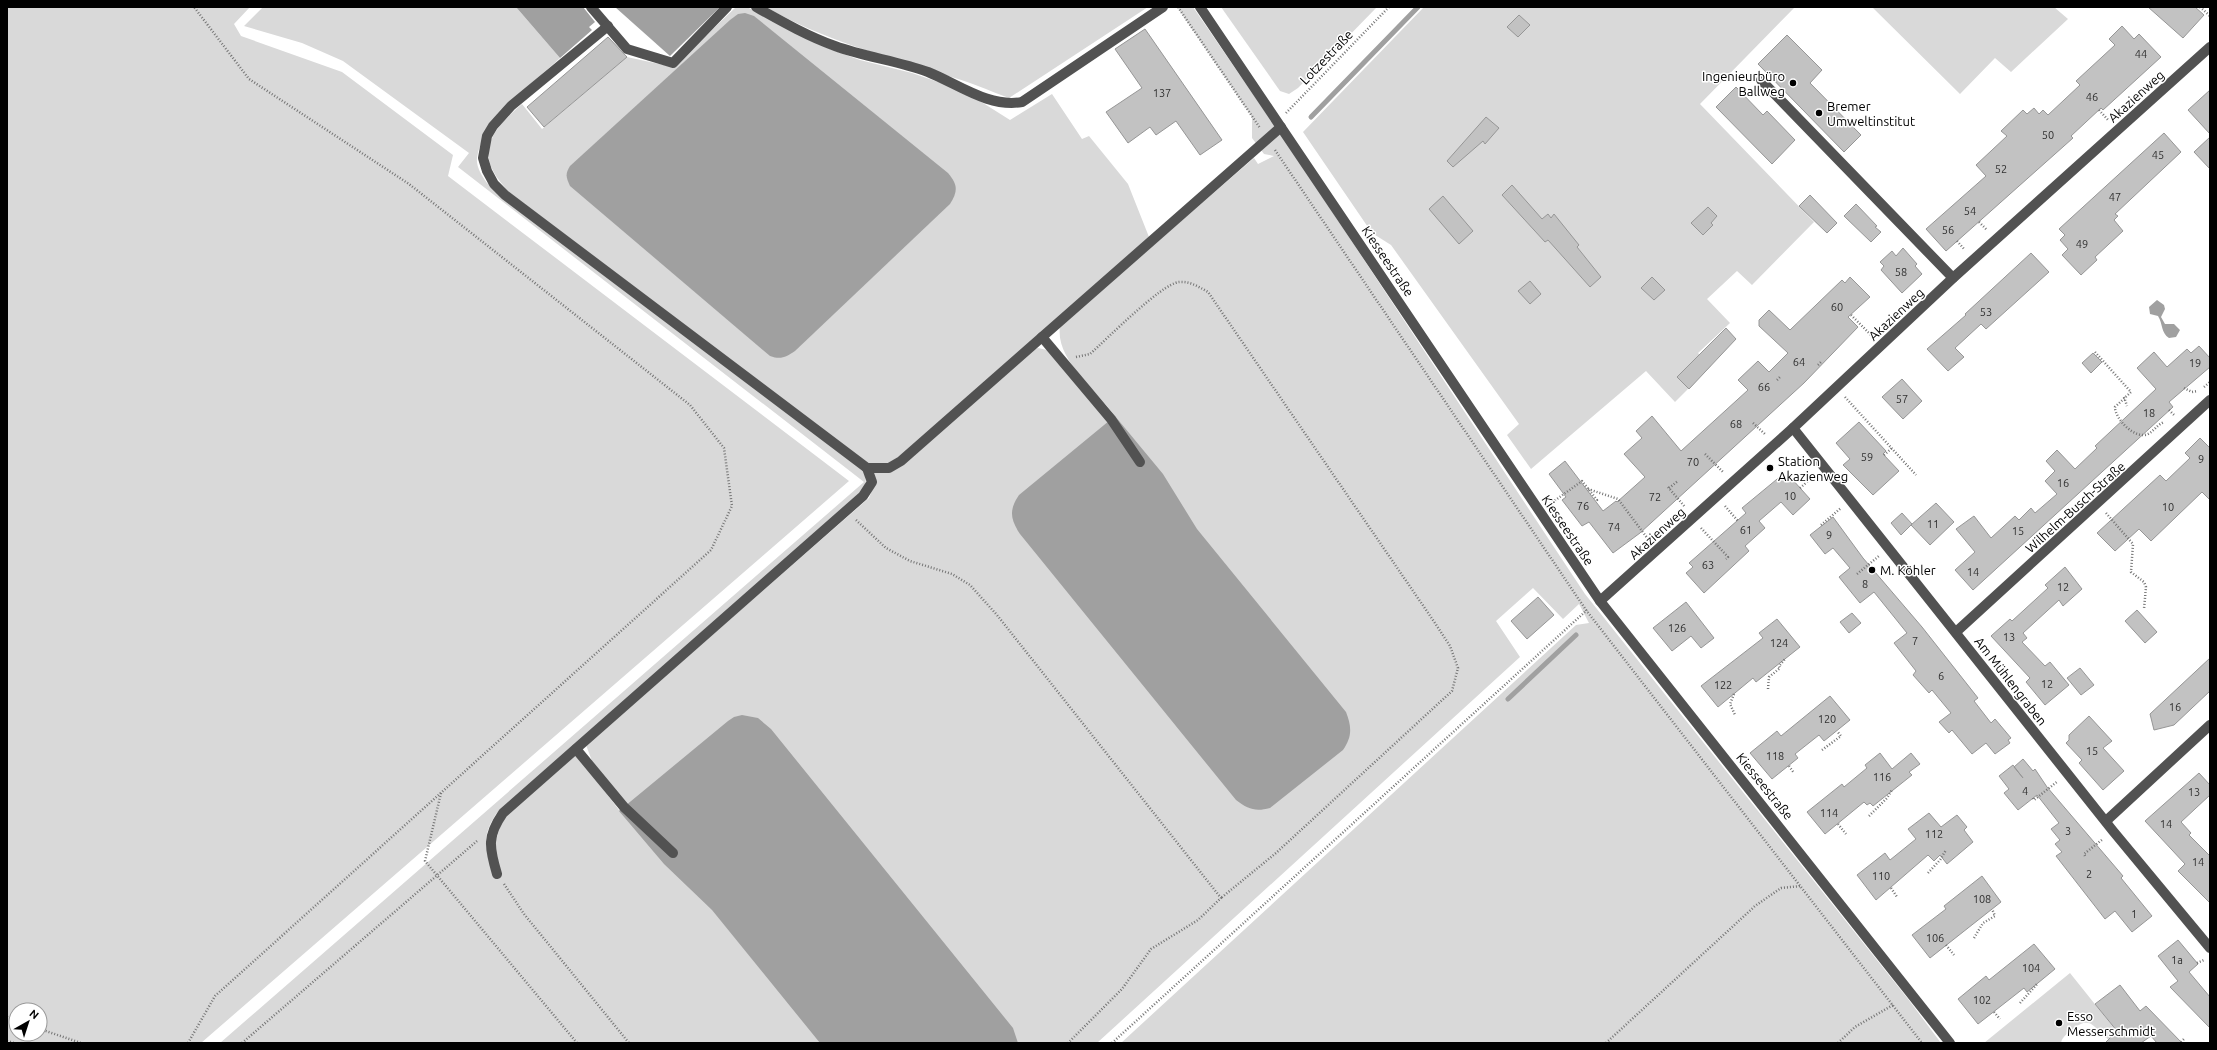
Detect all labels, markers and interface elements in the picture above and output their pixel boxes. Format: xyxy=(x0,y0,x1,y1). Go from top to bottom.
street label: Lotzestraße xyxy=(1297,27,1355,87)
house number: 44 xyxy=(2135,48,2147,60)
street label: Akazienweg xyxy=(2105,67,2167,125)
place label: Ingenieurbüro Ballweg xyxy=(1702,69,1785,98)
marker: Ingenieurbüro Ballweg xyxy=(1788,78,1798,88)
house number: 137 xyxy=(1153,87,1171,99)
house number: 46 xyxy=(2086,91,2098,103)
place label: Bremer Umweltinstitut xyxy=(1827,99,1915,128)
marker: Bremer Umweltinstitut xyxy=(1814,108,1824,118)
house number: 50 xyxy=(2042,129,2054,141)
house number: 45 xyxy=(2152,149,2164,161)
house number: 52 xyxy=(1995,163,2007,175)
house number: 47 xyxy=(2109,191,2121,203)
house number: 54 xyxy=(1964,205,1976,217)
street label: Kiesseestraße xyxy=(1359,223,1417,299)
house number: 56 xyxy=(1942,224,1954,236)
house number: 49 xyxy=(2076,238,2088,250)
house number: 58 xyxy=(1895,266,1907,278)
street label: Akazienweg xyxy=(1866,285,1926,343)
house number: 60 xyxy=(1831,301,1843,313)
house number: 53 xyxy=(1980,306,1992,318)
house number: 64 xyxy=(1793,356,1805,368)
house number: 19 xyxy=(2189,357,2201,369)
house number: 66 xyxy=(1758,381,1770,393)
house number: 57 xyxy=(1896,393,1908,405)
house number: 18 xyxy=(2143,407,2155,419)
house number: 68 xyxy=(1730,418,1742,430)
house number: 59 xyxy=(1861,451,1873,463)
house number: 9 xyxy=(2198,453,2204,465)
place label: Station Akazienweg xyxy=(1778,454,1848,483)
house number: 70 xyxy=(1687,456,1699,468)
street label: Wilhelm-Busch-Straße xyxy=(2022,459,2128,555)
marker: Station Akazienweg xyxy=(1765,463,1775,473)
house number: 16 xyxy=(2057,477,2069,489)
house number: 10 xyxy=(1784,490,1796,502)
house number: 72 xyxy=(1649,491,1661,503)
street label: Kiesseestraße xyxy=(1539,492,1597,568)
house number: 76 xyxy=(1577,500,1589,512)
house number: 10 xyxy=(2162,501,2174,513)
street label: Akazienweg xyxy=(1626,504,1688,562)
house number: 11 xyxy=(1927,518,1939,530)
house number: 74 xyxy=(1608,521,1620,533)
house number: 61 xyxy=(1740,524,1752,536)
house number: 15 xyxy=(2012,525,2024,537)
house number: 9 xyxy=(1826,529,1832,541)
house number: 63 xyxy=(1702,559,1714,571)
place label: M. Köhler xyxy=(1880,563,1936,577)
marker: M. Köhler xyxy=(1867,565,1877,575)
house number: 14 xyxy=(1967,566,1979,578)
house number: 8 xyxy=(1862,578,1868,590)
house number: 12 xyxy=(2057,581,2069,593)
house number: 126 xyxy=(1668,622,1686,634)
house number: 13 xyxy=(2003,631,2015,643)
street label: Am Mühlengraben xyxy=(1972,634,2050,728)
house number: 7 xyxy=(1912,635,1918,647)
house number: 124 xyxy=(1770,637,1788,649)
house number: 6 xyxy=(1938,670,1944,682)
house number: 12 xyxy=(2041,678,2053,690)
house number: 122 xyxy=(1714,679,1732,691)
house number: 16 xyxy=(2169,701,2181,713)
house number: 120 xyxy=(1818,713,1836,725)
house number: 15 xyxy=(2086,745,2098,757)
street label: Kiesseestraße xyxy=(1734,750,1796,822)
house number: 118 xyxy=(1766,750,1784,762)
house number: 116 xyxy=(1873,771,1891,783)
house number: 4 xyxy=(2022,785,2028,797)
house number: 13 xyxy=(2188,786,2200,798)
house number: 114 xyxy=(1820,807,1838,819)
house number: 14 xyxy=(2160,818,2172,830)
house number: 3 xyxy=(2065,825,2071,837)
house number: 112 xyxy=(1925,828,1943,840)
house number: 14 xyxy=(2192,856,2204,868)
house number: 2 xyxy=(2086,868,2092,880)
house number: 110 xyxy=(1872,870,1890,882)
house number: 108 xyxy=(1973,893,1991,905)
house number: 1 xyxy=(2131,908,2137,920)
house number: 106 xyxy=(1926,932,1944,944)
house number: 1a xyxy=(2171,954,2183,966)
house number: 104 xyxy=(2022,962,2040,974)
house number: 102 xyxy=(1973,994,1991,1006)
north arrow xyxy=(8,1002,48,1042)
text: N xyxy=(27,1007,41,1021)
place label: Esso Messerschmidt xyxy=(2067,1009,2155,1038)
marker: Esso Messerschmidt xyxy=(2054,1018,2064,1028)

